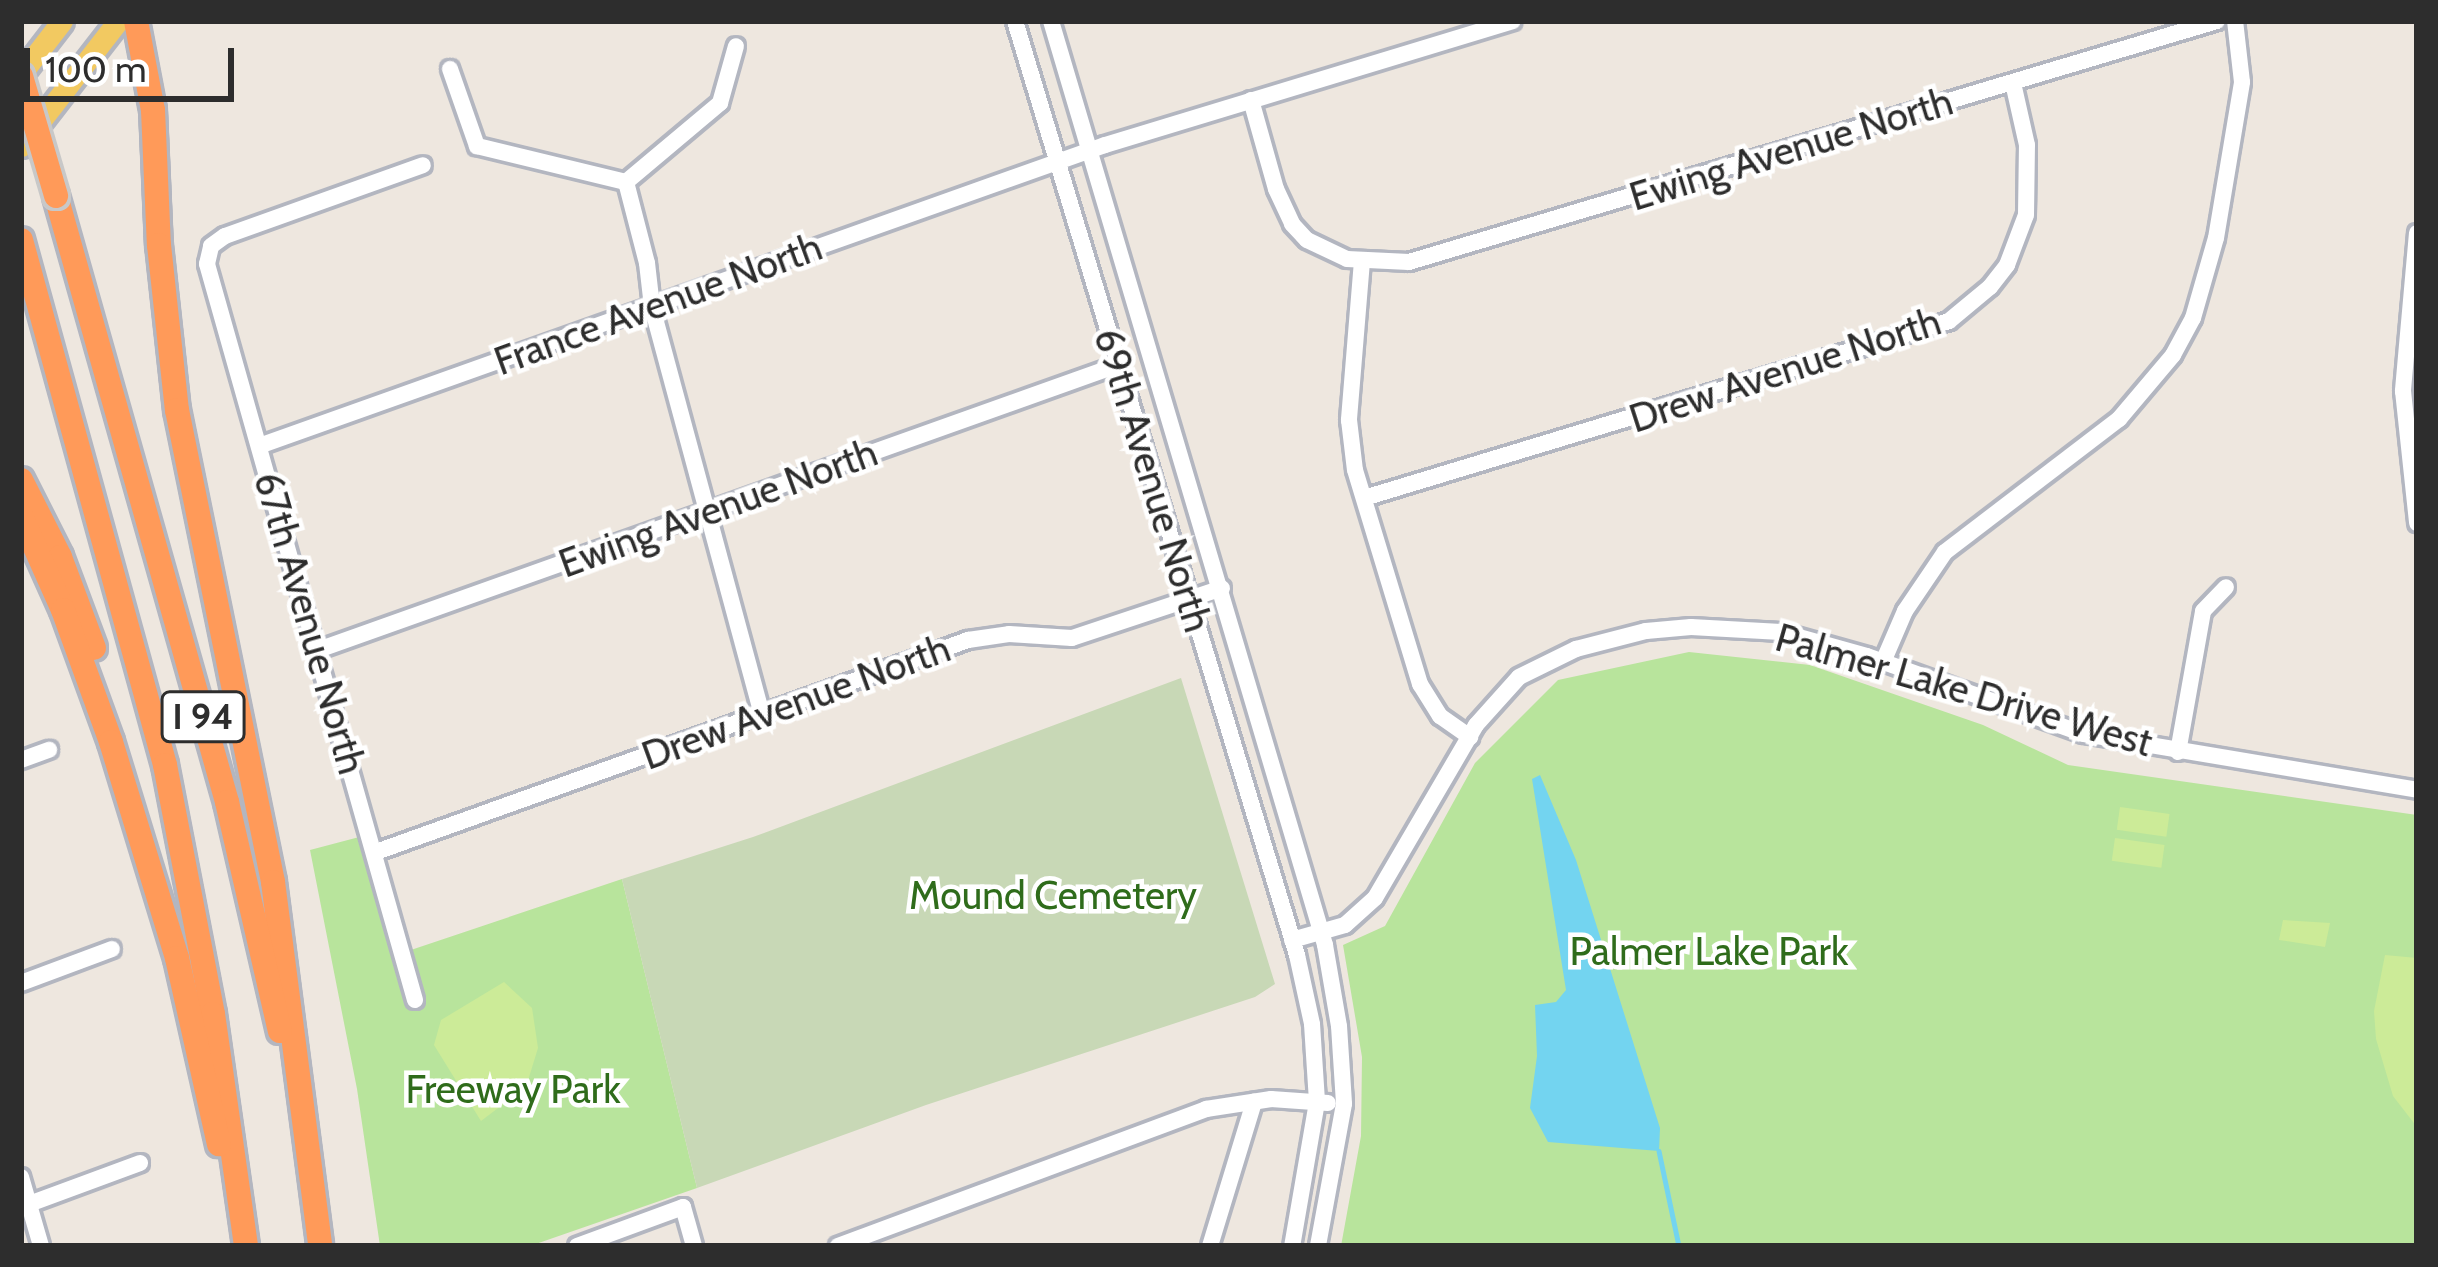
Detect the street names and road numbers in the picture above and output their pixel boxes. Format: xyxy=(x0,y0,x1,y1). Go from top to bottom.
street label: Ewing Avenue North xyxy=(1624,78,1958,220)
street label: France Avenue North xyxy=(488,223,828,385)
street label: Drew Avenue North xyxy=(1624,298,1946,442)
street label: 69th Avenue North xyxy=(1085,323,1221,637)
street label: Ewing Avenue North xyxy=(553,429,883,587)
street label: 67th Avenue North xyxy=(245,467,375,779)
street label: Palmer Lake Drive West xyxy=(1770,614,2158,766)
street label: Drew Avenue North xyxy=(636,625,956,779)
road number: I 94 xyxy=(158,687,248,747)

